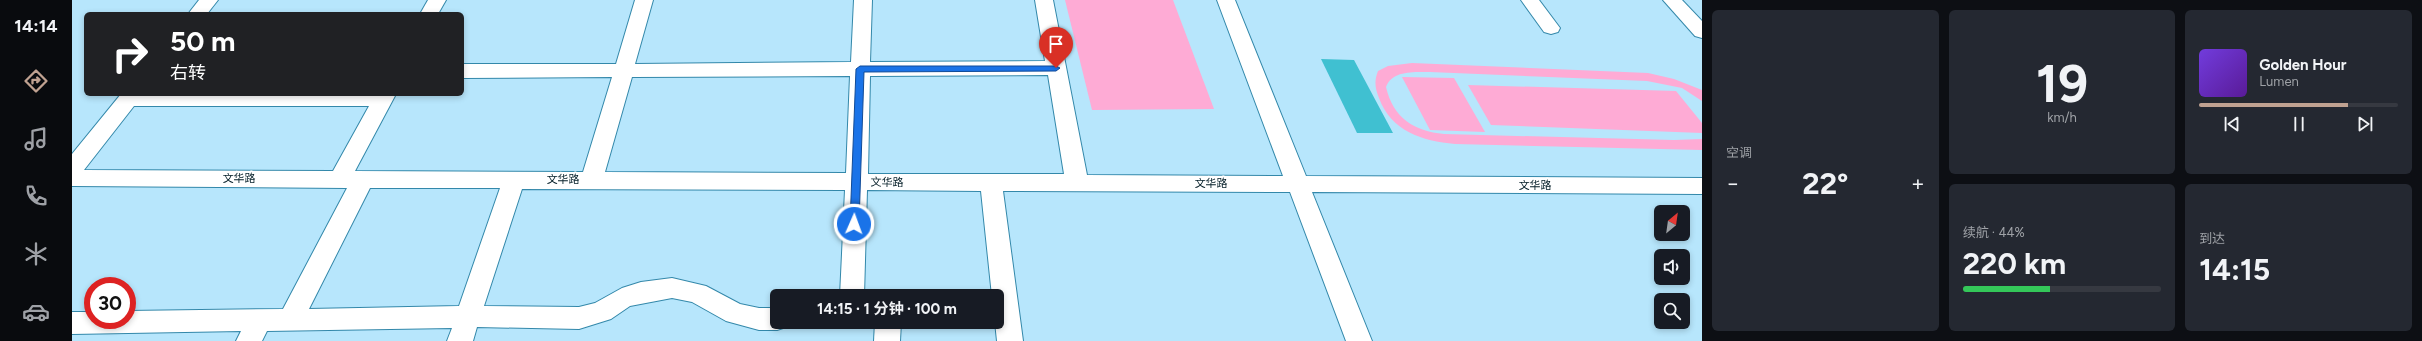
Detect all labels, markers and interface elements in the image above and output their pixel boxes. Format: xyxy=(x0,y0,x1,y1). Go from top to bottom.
text: 14:14 xyxy=(14,15,58,37)
text: 50 m xyxy=(170,24,236,58)
pin xyxy=(1039,27,1073,68)
icon: right xyxy=(104,28,156,80)
icon: arrive xyxy=(1045,33,1067,55)
text: 19 xyxy=(2036,53,2088,115)
text: Golden Hour xyxy=(2259,56,2346,74)
text: 右转 xyxy=(170,62,206,84)
icon: directions xyxy=(22,67,50,95)
text: Lumen xyxy=(2259,74,2299,89)
text: km/h xyxy=(2047,110,2077,125)
icon: previous xyxy=(2221,113,2243,135)
icon: pause xyxy=(2288,113,2310,135)
icon: next xyxy=(2354,113,2376,135)
icon: music xyxy=(22,125,50,153)
text: 空调 xyxy=(1726,145,1752,160)
text: 22° xyxy=(1802,165,1848,202)
text: − xyxy=(1726,170,1740,197)
text: + xyxy=(1911,170,1925,197)
street label: 文华路 xyxy=(223,172,256,185)
street label: 文华路 xyxy=(547,173,580,186)
street label: 文华路 xyxy=(870,176,904,189)
street label: 文华路 xyxy=(1195,177,1228,190)
street label: 文华路 xyxy=(1519,179,1552,192)
icon: phone xyxy=(22,182,50,210)
position arrow xyxy=(833,203,875,245)
north arrow xyxy=(1654,205,1690,241)
map controls xyxy=(1654,205,1690,329)
text: 续航 · 44% xyxy=(1963,225,2025,240)
text: 到达 xyxy=(2199,231,2225,246)
icon: climate xyxy=(22,240,50,268)
text: 220 km xyxy=(1963,245,2066,282)
button: sound xyxy=(1654,249,1690,285)
text: 14:15 xyxy=(2199,251,2270,288)
speed limit sign: 30 xyxy=(84,277,136,329)
button: search xyxy=(1654,293,1690,329)
icon: car xyxy=(22,298,50,326)
text: 14:15 · 1 分钟 · 100 m xyxy=(817,300,957,318)

